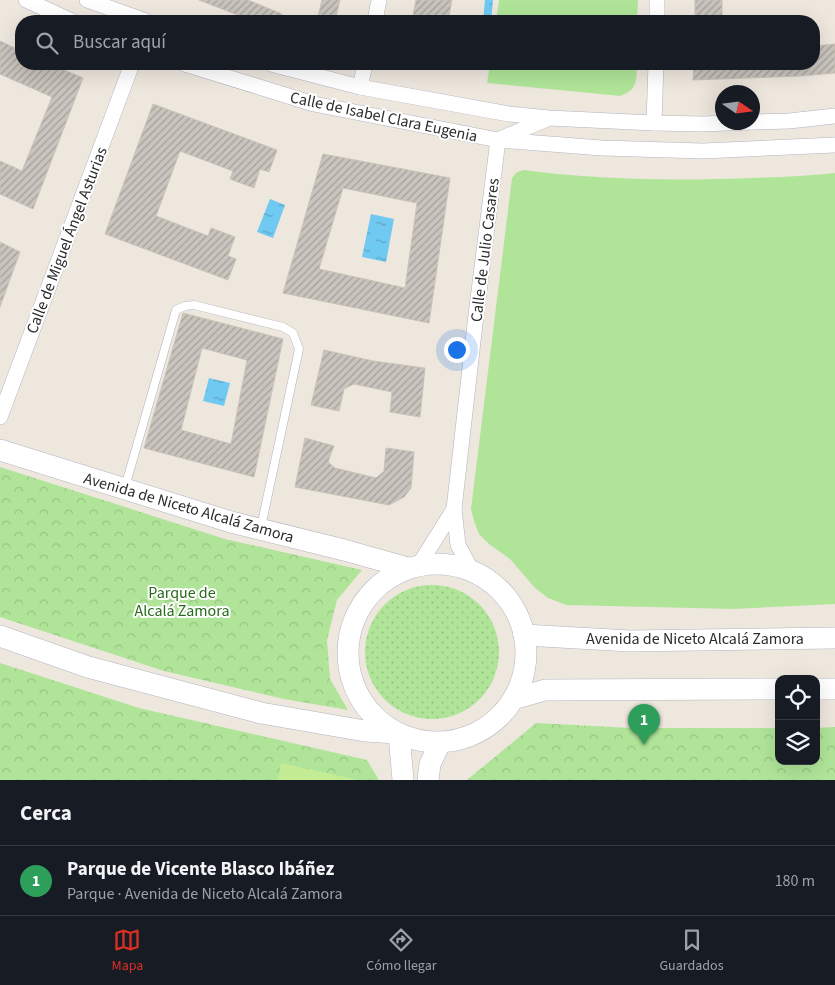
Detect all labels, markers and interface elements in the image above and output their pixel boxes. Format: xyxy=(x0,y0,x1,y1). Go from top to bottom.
search box xyxy=(15,15,820,70)
icon: search xyxy=(33,29,61,57)
text: Buscar aquí xyxy=(73,29,166,56)
north arrow xyxy=(715,85,760,130)
street label: Calle de Isabel Clara Eugenia xyxy=(288,86,479,148)
street label: Calle de Miguel Ángel Asturias xyxy=(21,144,113,337)
street label: Calle de Julio Casares xyxy=(465,177,505,323)
your location xyxy=(444,337,470,363)
street label: Avenida de Niceto Alcalá Zamora xyxy=(81,467,296,549)
park label: Parque de Alcalá Zamora xyxy=(135,582,229,622)
street label: Avenida de Niceto Alcalá Zamora xyxy=(586,628,804,650)
map controls xyxy=(775,675,820,765)
button: locate xyxy=(775,675,820,720)
pin: 1 xyxy=(628,704,660,745)
button: layers xyxy=(775,720,820,765)
text: Cerca xyxy=(20,798,72,828)
text: Parque de Vicente Blasco Ibáñez xyxy=(67,856,334,883)
text: 1 xyxy=(32,870,40,892)
text: 180 m xyxy=(775,870,815,892)
text: Parque · Avenida de Niceto Alcalá Zamora xyxy=(67,883,343,905)
tab: Mapa xyxy=(111,926,143,976)
tab: Cómo llegar xyxy=(366,926,437,976)
tab: Guardados xyxy=(659,926,724,976)

